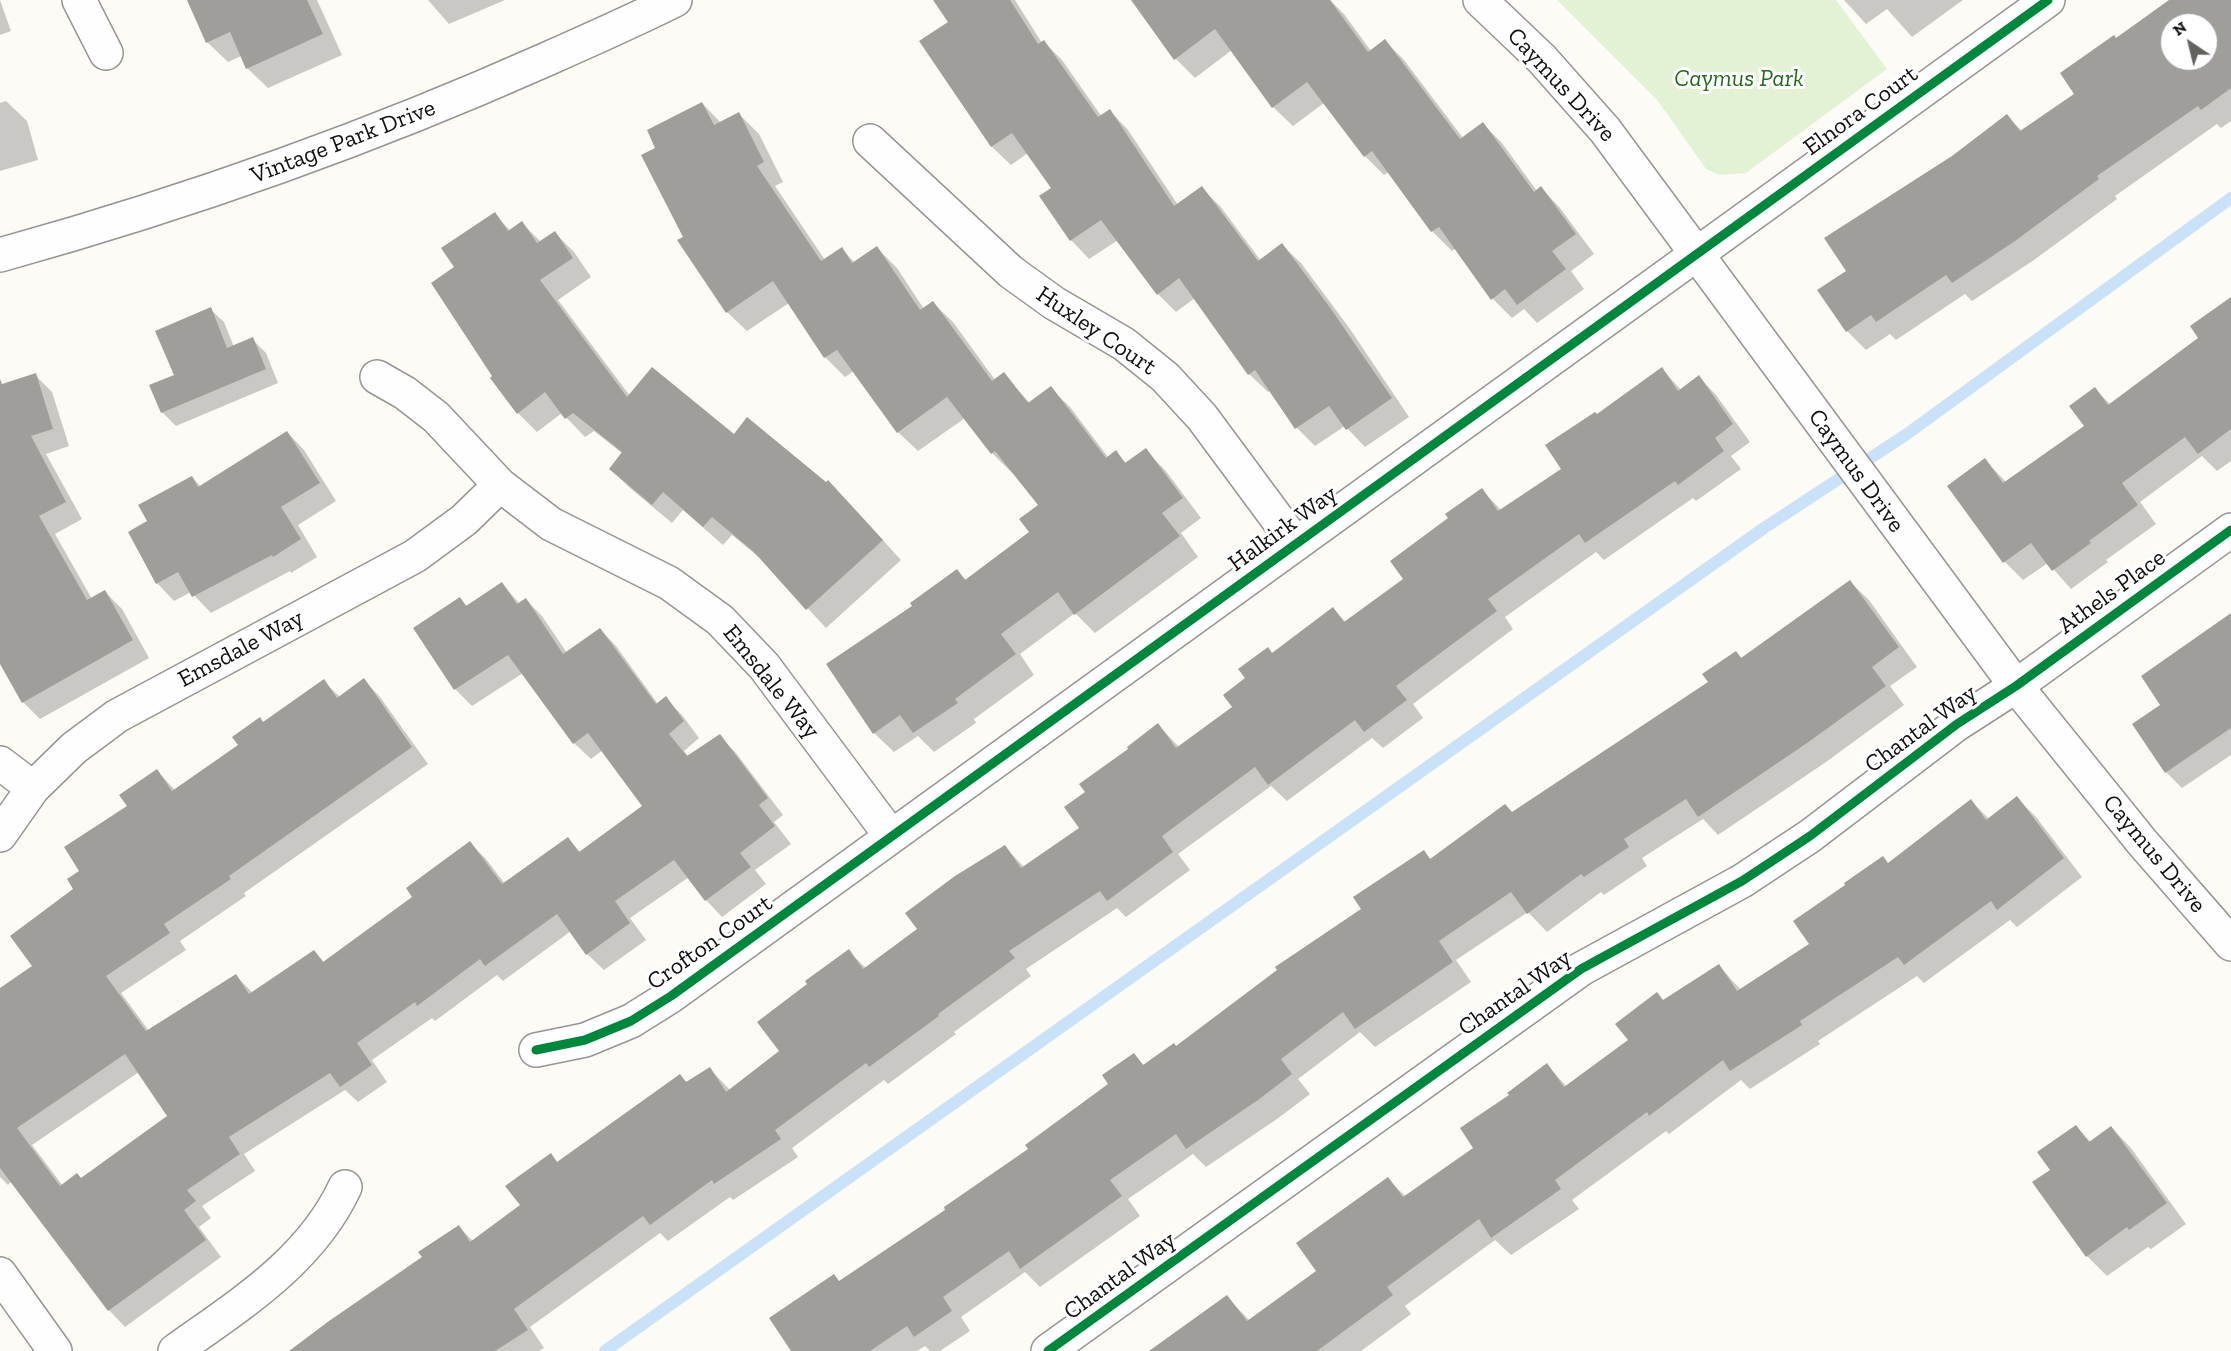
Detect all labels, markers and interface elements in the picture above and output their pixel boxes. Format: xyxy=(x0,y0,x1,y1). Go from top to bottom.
north arrow xyxy=(2159,12,2219,72)
text: N xyxy=(2169,17,2190,40)
street label: Caymus Drive xyxy=(1501,22,1621,148)
street label: Elnora Court xyxy=(1798,60,1924,162)
park label: Caymus Park xyxy=(1674,65,1804,93)
street label: Vintage Park Drive xyxy=(247,94,439,190)
street label: Huxley Court xyxy=(1030,280,1162,382)
street label: Caymus Drive xyxy=(1802,404,1910,538)
street label: Halkirk Way xyxy=(1223,480,1343,578)
street label: Athels Place xyxy=(2053,544,2171,640)
street label: Emsdale Way xyxy=(173,604,309,694)
street label: Emsdale Way xyxy=(716,619,826,745)
street label: Chantal Way xyxy=(1859,679,1983,779)
street label: Caymus Drive xyxy=(2096,789,2212,919)
street label: Crofton Court xyxy=(642,889,778,997)
street label: Chantal Way xyxy=(1453,944,1577,1042)
street label: Chantal Way xyxy=(1058,1226,1182,1326)

